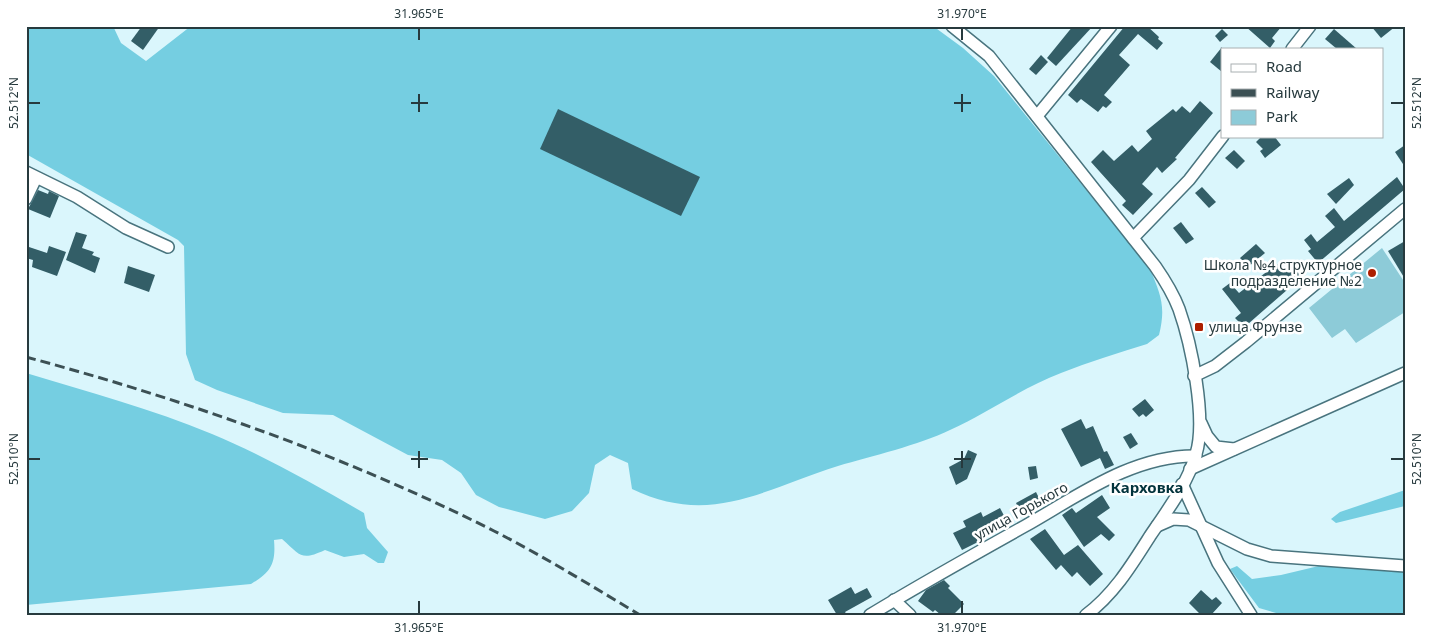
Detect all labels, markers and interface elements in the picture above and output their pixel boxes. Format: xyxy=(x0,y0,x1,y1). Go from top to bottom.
text: 31.965°E xyxy=(394,5,444,22)
text: 31.970°E xyxy=(937,5,987,22)
legend xyxy=(1221,48,1384,138)
text: Road xyxy=(1266,56,1302,76)
text: 52.512°N xyxy=(5,77,22,129)
text: 52.512°N xyxy=(1408,77,1425,129)
text: Railway xyxy=(1266,82,1320,102)
text: Park xyxy=(1266,106,1298,126)
place label: Школа №4 структурное подразделение №2 xyxy=(1204,255,1362,290)
marker: Школа №4 структурное подразделение №2 xyxy=(1366,267,1378,279)
place label: улица Фрунзе xyxy=(1209,317,1302,336)
marker: улица Фрунзе xyxy=(1193,321,1205,333)
text: 52.510°N xyxy=(5,433,22,485)
text: 52.510°N xyxy=(1408,433,1425,485)
street label: улица Горького xyxy=(971,477,1071,544)
district label: Карховка xyxy=(1111,477,1183,497)
text: 31.965°E xyxy=(394,619,444,636)
text: 31.970°E xyxy=(937,619,987,636)

